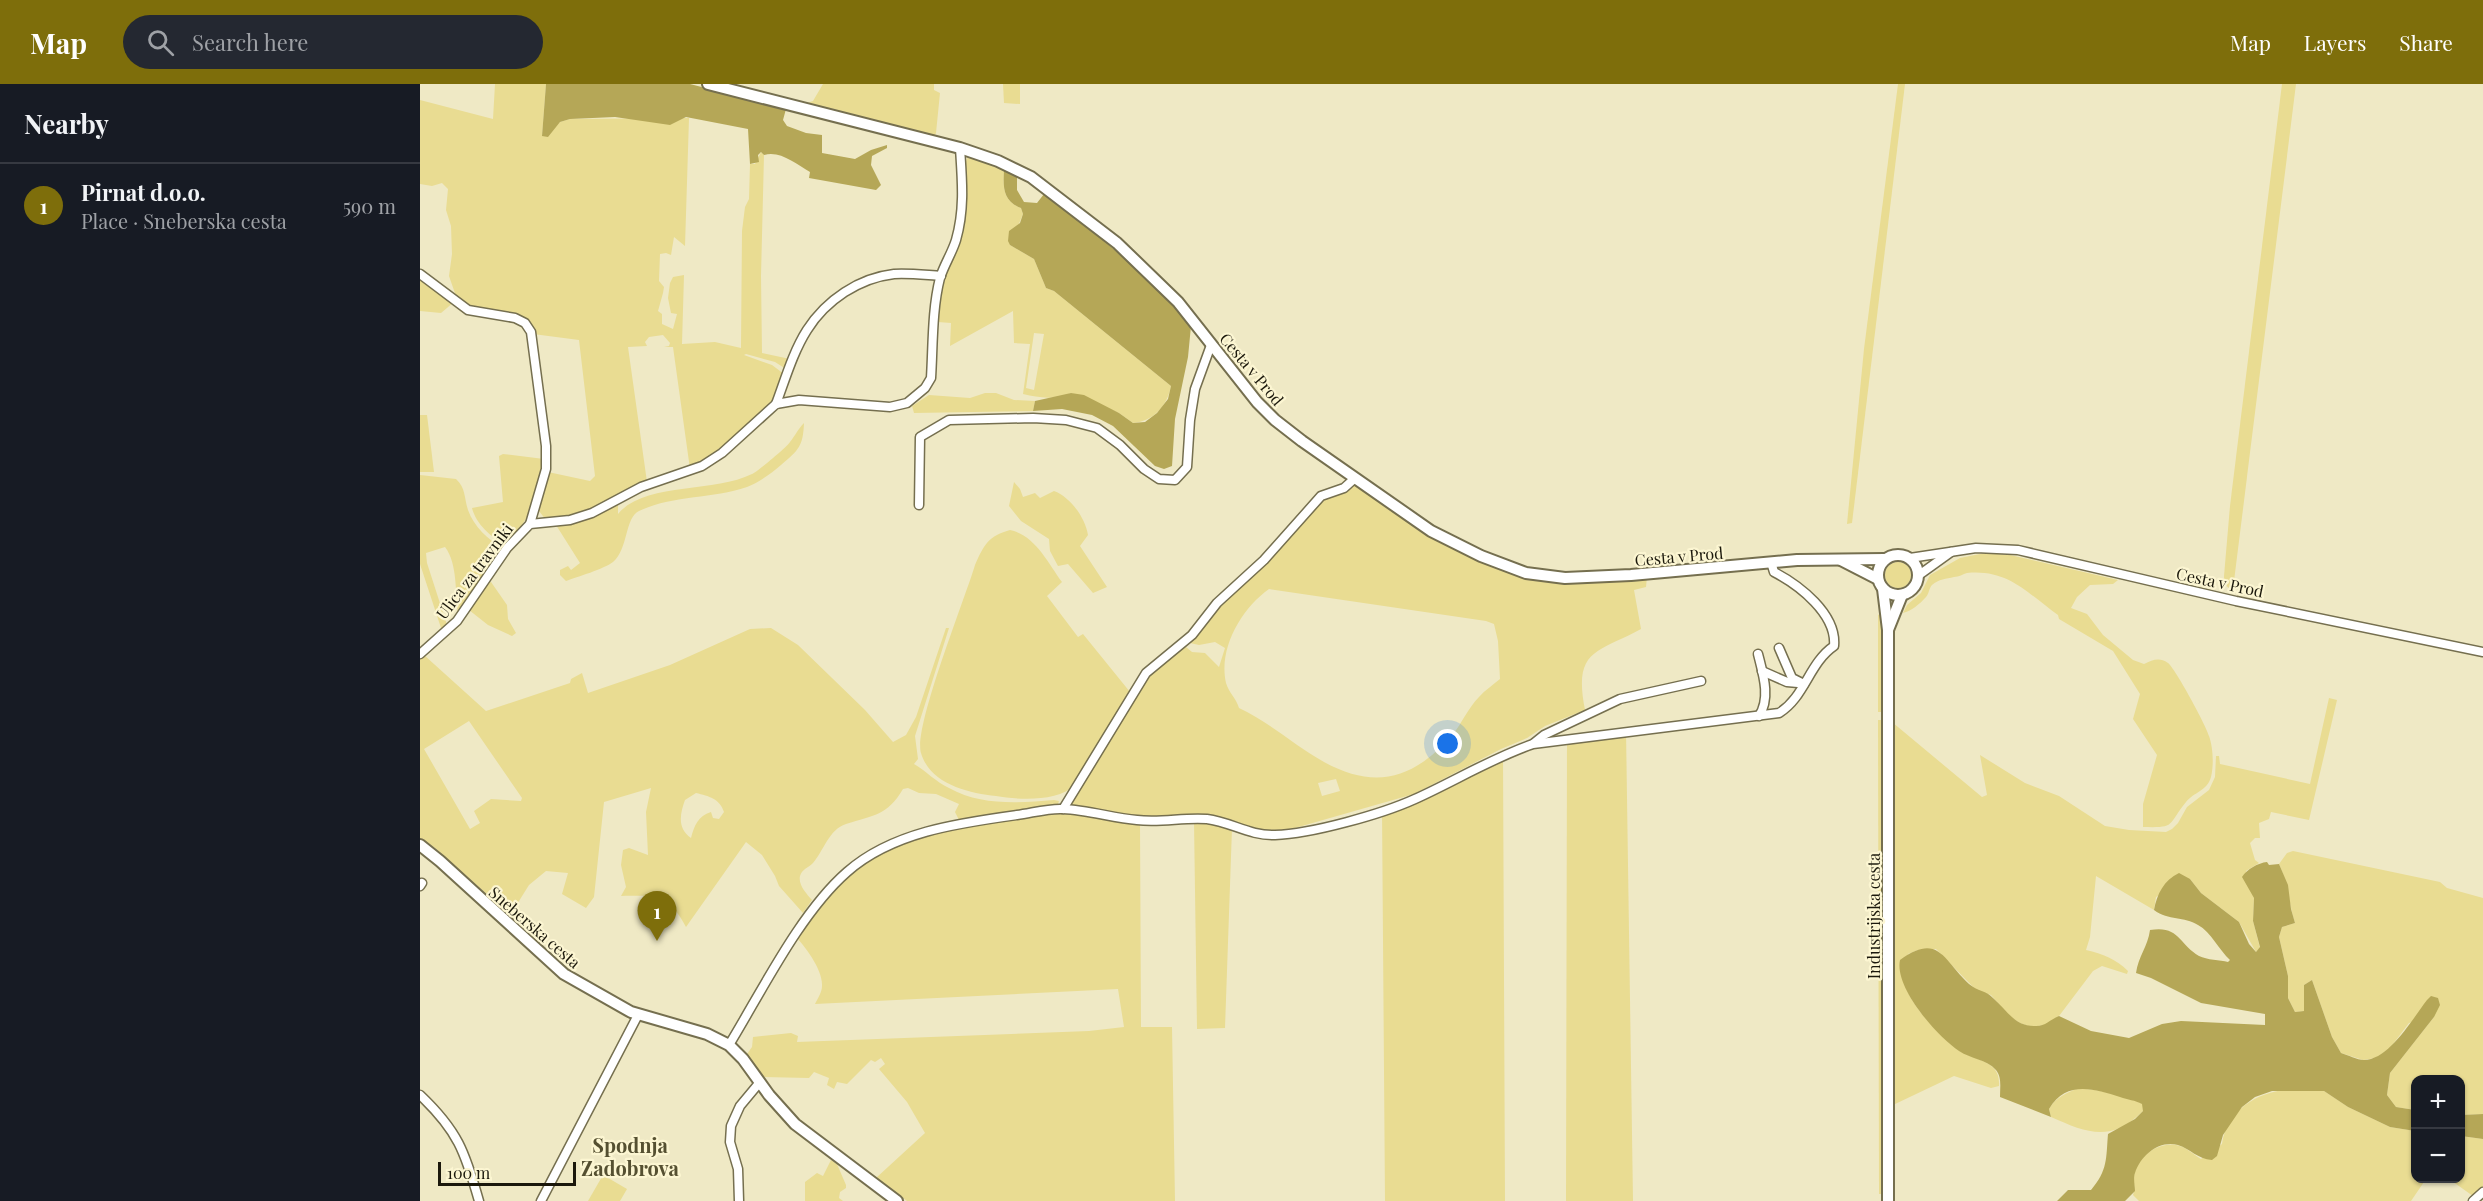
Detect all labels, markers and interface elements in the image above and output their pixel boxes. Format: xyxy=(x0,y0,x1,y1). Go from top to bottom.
search box xyxy=(123,15,543,69)
text: Map xyxy=(30,24,87,61)
icon: search xyxy=(144,26,177,59)
text: Search here xyxy=(192,27,308,57)
text: Map xyxy=(2230,28,2271,56)
text: Layers xyxy=(2304,28,2366,56)
text: Share xyxy=(2399,28,2453,56)
text: Nearby xyxy=(24,106,109,141)
text: Pirnat d.o.o. xyxy=(81,177,206,207)
text: 1 xyxy=(40,192,47,219)
text: 590 m xyxy=(343,192,396,219)
text: Place · Sneberska cesta xyxy=(81,207,287,234)
street label: Cesta v Prod xyxy=(1215,328,1289,410)
street label: Ulica za travniki xyxy=(431,519,517,623)
street label: Cesta v Prod xyxy=(1634,542,1724,570)
street label: Cesta v Prod xyxy=(2174,562,2266,602)
your location xyxy=(1433,729,1462,758)
street label: Industrijska cesta xyxy=(1863,853,1884,979)
street label: Sneberska cesta xyxy=(485,881,585,973)
pin: 1 xyxy=(638,892,676,941)
map controls xyxy=(2411,1075,2465,1183)
button: + xyxy=(2411,1075,2465,1129)
button: − xyxy=(2411,1129,2465,1183)
district label: Spodnja Zadobrova xyxy=(581,1131,680,1181)
scale bar xyxy=(438,1159,576,1186)
text: 100 m xyxy=(447,1162,490,1183)

